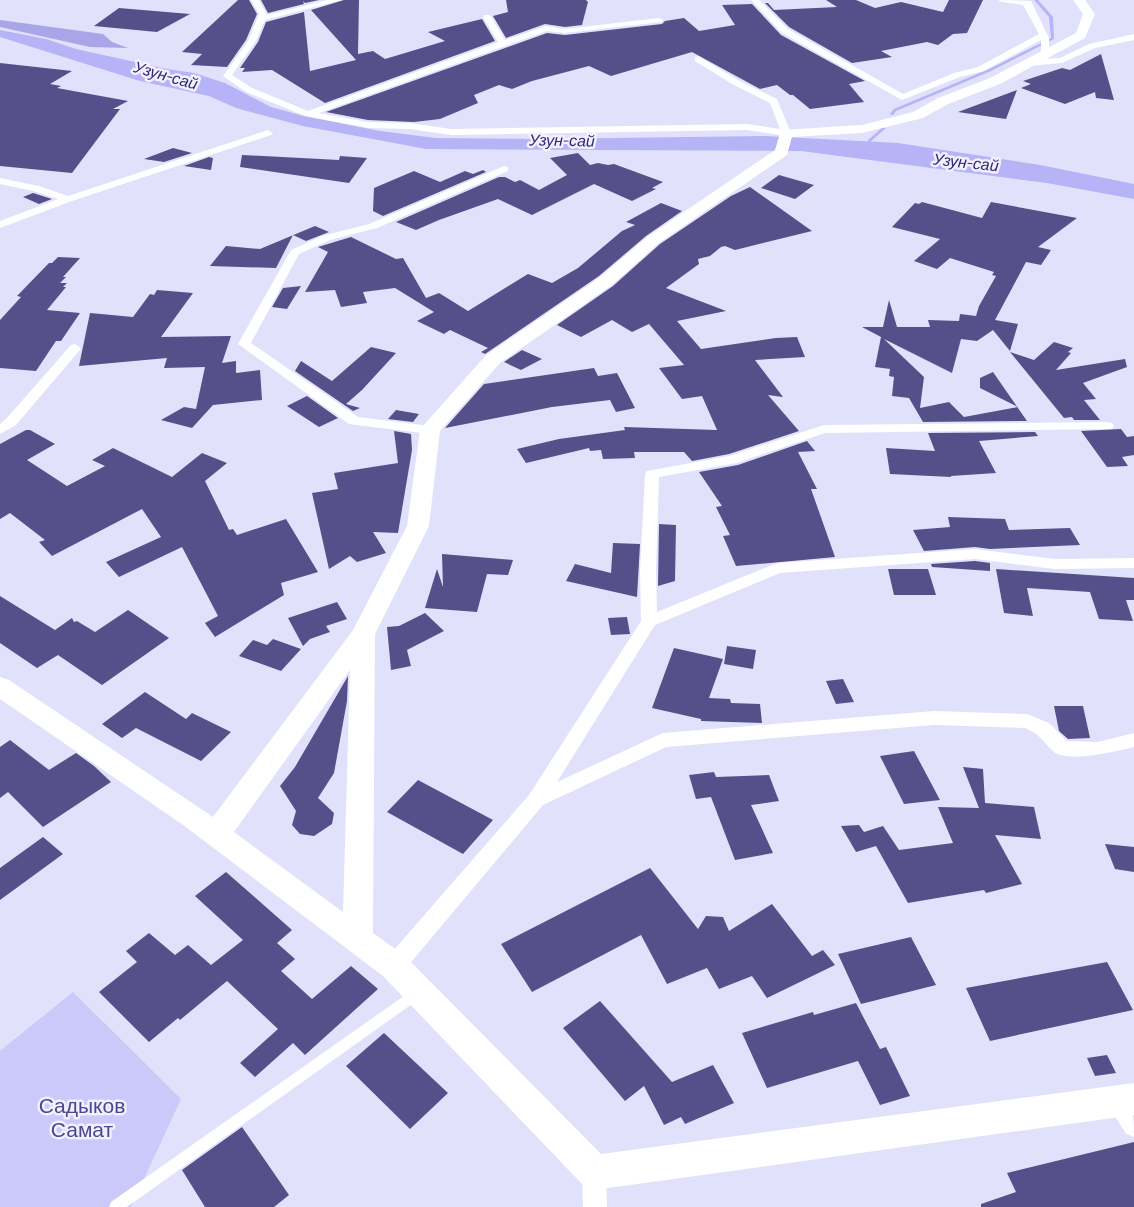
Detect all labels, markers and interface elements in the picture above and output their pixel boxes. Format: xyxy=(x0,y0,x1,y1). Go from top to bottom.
water label: Узун-сай xyxy=(131,56,200,93)
water label: Узун-сай xyxy=(528,129,595,150)
water label: Узун-сай xyxy=(931,149,1000,174)
park label: Садыков Самат xyxy=(39,1092,125,1141)

